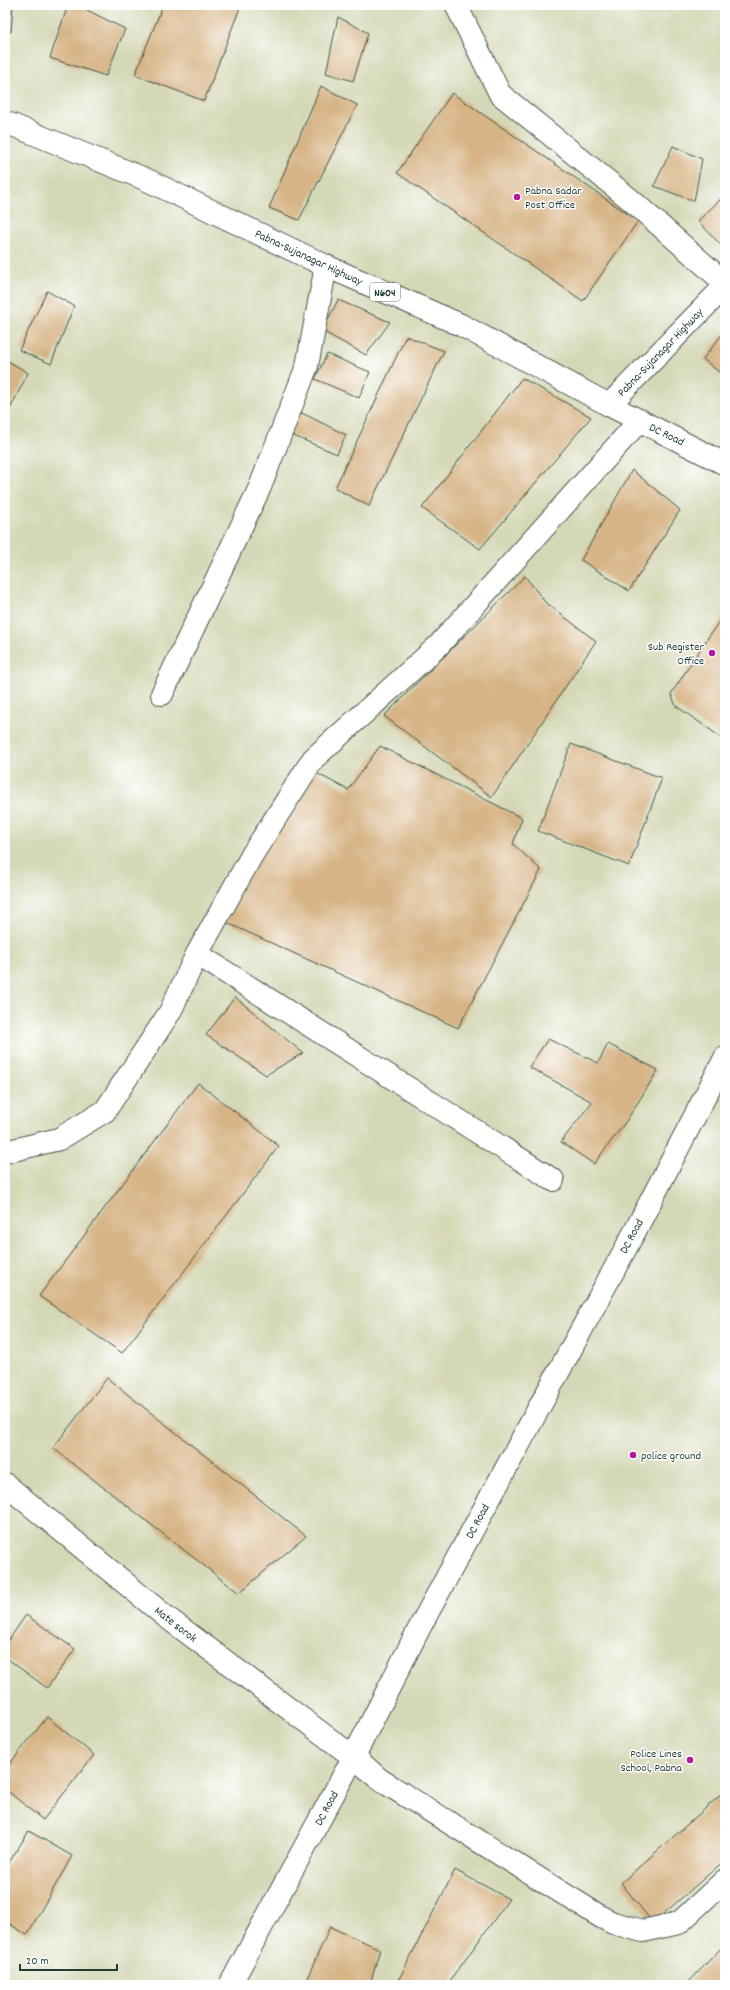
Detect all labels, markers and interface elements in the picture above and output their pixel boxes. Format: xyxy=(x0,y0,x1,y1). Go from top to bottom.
place label: Pabna Sadar Post Office xyxy=(525,183,582,214)
marker: Pabna Sadar Post Office xyxy=(512,192,522,202)
street label: Pabna-Sujanagar Highway xyxy=(252,226,366,291)
road number: N604 xyxy=(370,283,400,301)
street label: Pabna-Sujanagar Highway xyxy=(614,304,709,401)
street label: DC Road xyxy=(646,420,687,451)
place label: Sub Register Office xyxy=(648,639,705,670)
marker: Sub Register Office xyxy=(707,648,717,658)
street label: DC Road xyxy=(616,1216,649,1257)
place label: police ground xyxy=(641,1448,701,1465)
marker: police ground xyxy=(628,1450,638,1460)
street label: DC Road xyxy=(462,1501,495,1542)
street label: Mate sorok xyxy=(150,1603,200,1647)
place label: Police Lines School, Pabna xyxy=(620,1746,682,1777)
marker: Police Lines School, Pabna xyxy=(685,1755,695,1765)
street label: DC Road xyxy=(311,1788,344,1829)
scale bar xyxy=(20,1946,117,1972)
text: 20 m xyxy=(26,1953,49,1970)

